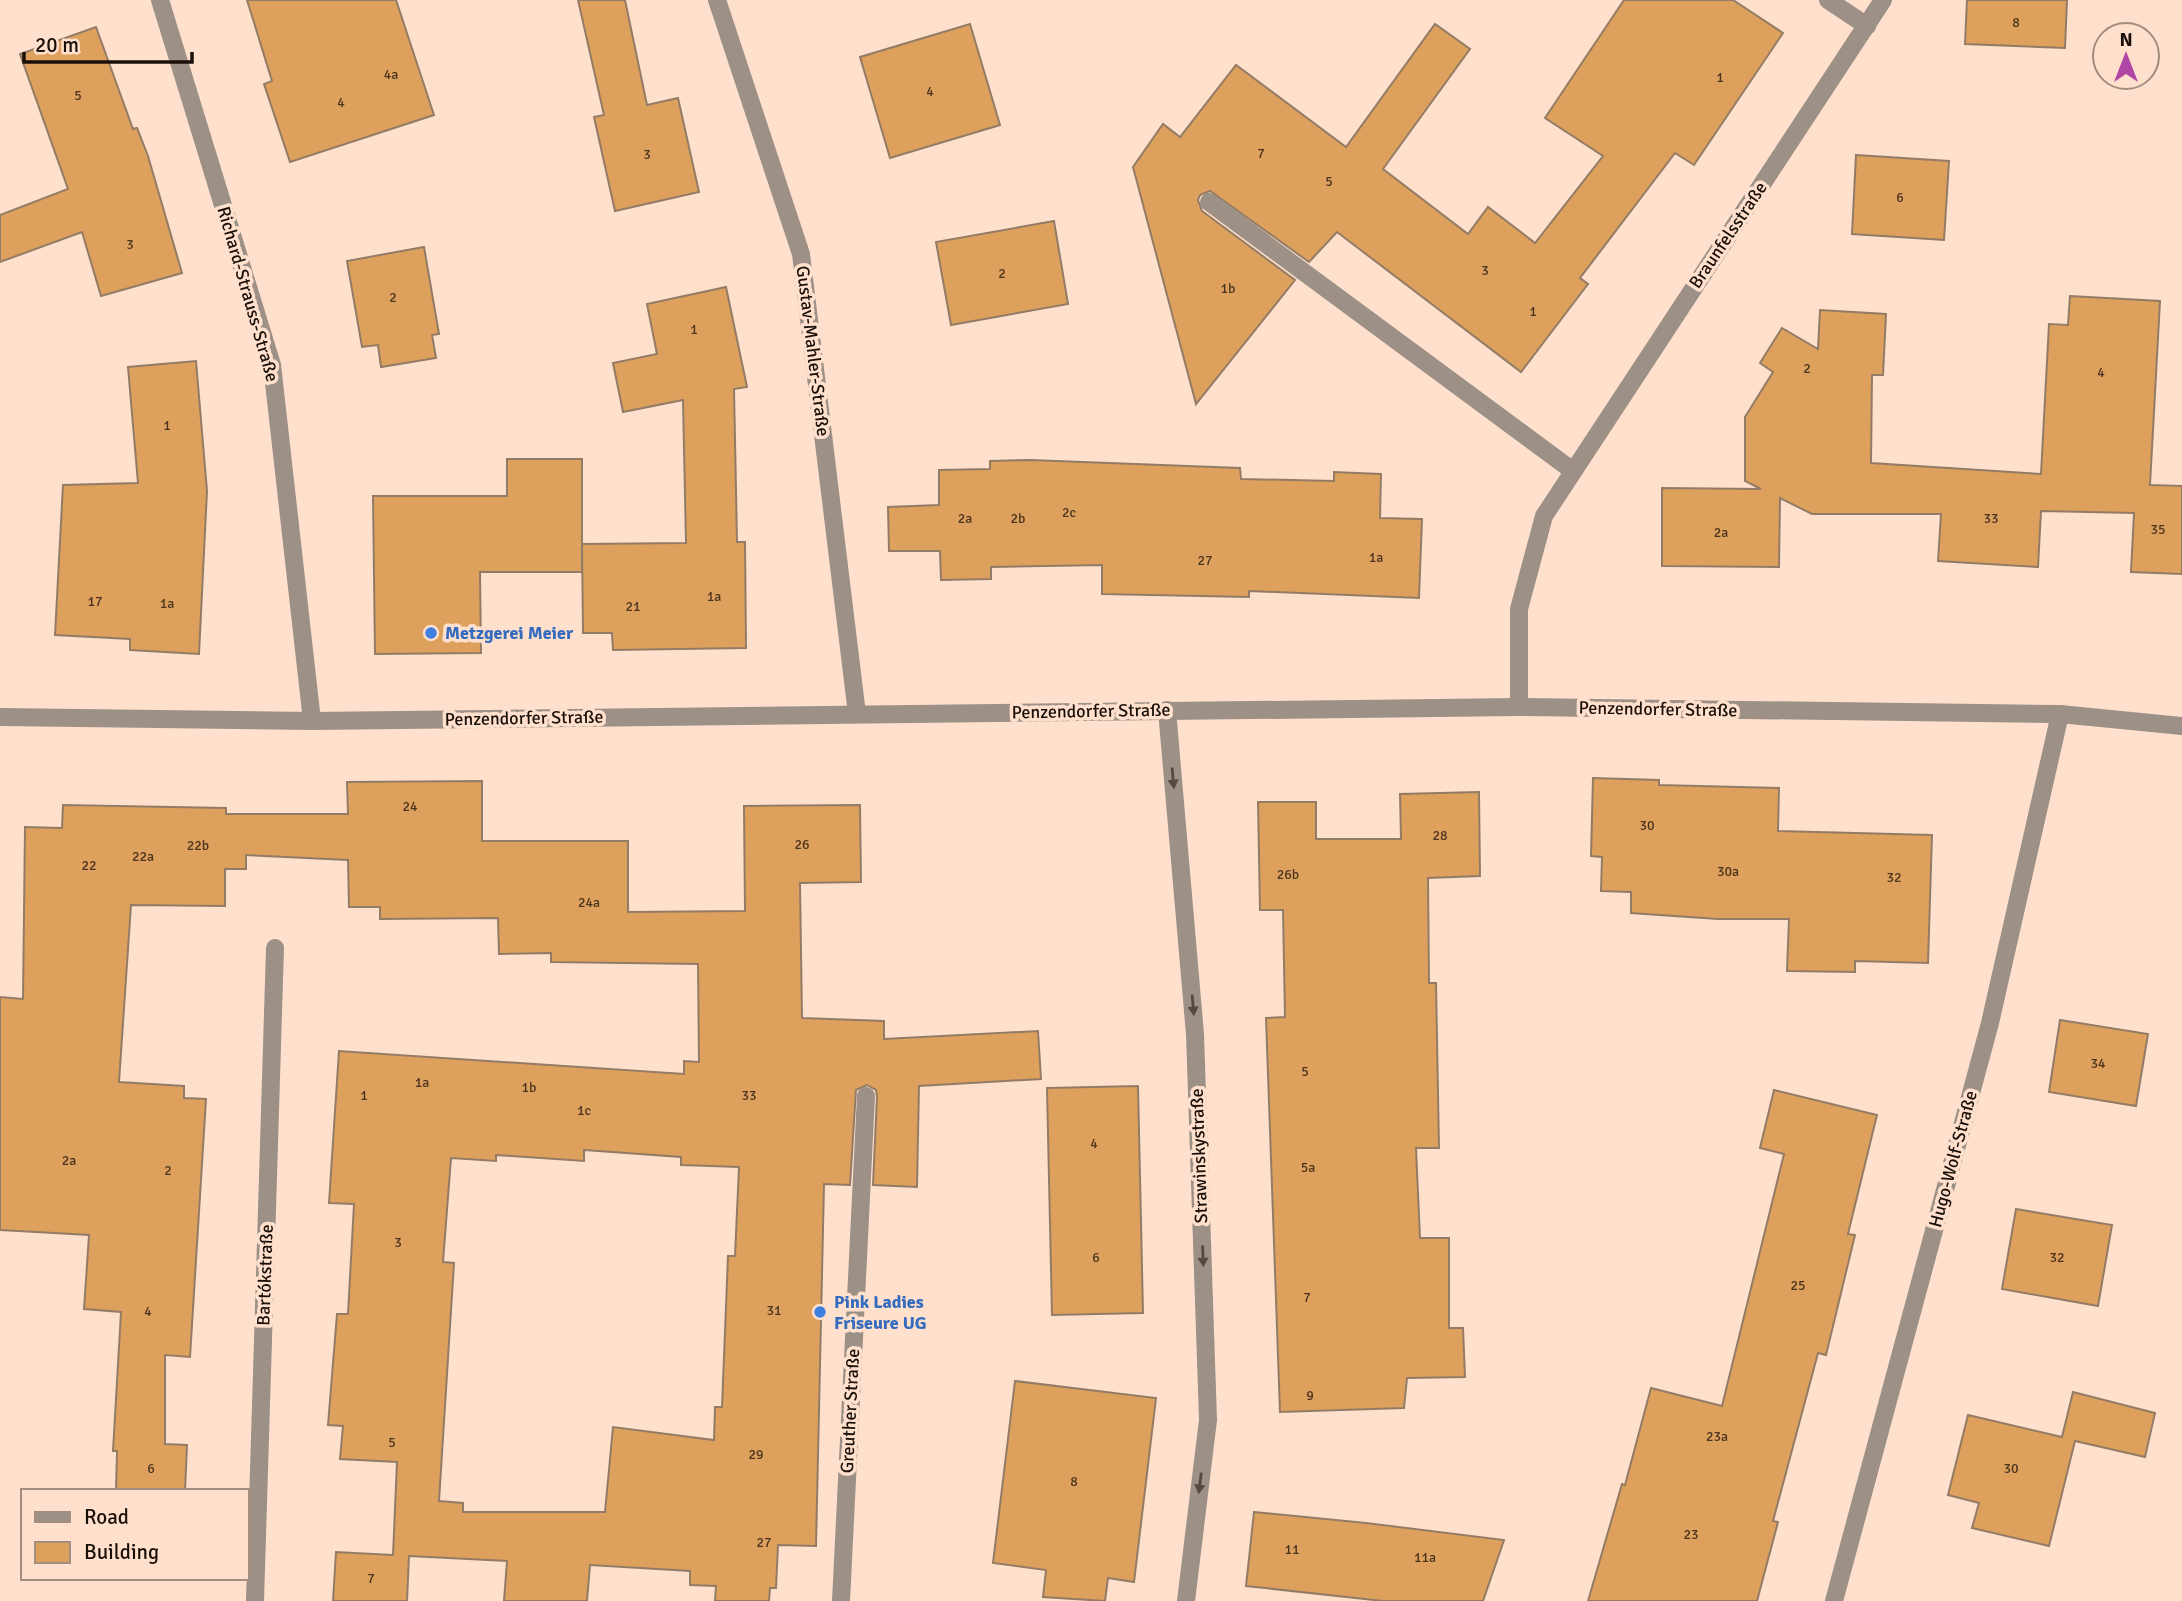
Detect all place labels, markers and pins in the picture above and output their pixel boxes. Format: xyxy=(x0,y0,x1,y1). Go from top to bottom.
place label: Metzgerei Meier xyxy=(445,622,574,644)
marker: Metzgerei Meier xyxy=(423,625,439,641)
place label: Pink Ladies Friseure UG xyxy=(834,1291,926,1334)
marker: Pink Ladies Friseure UG xyxy=(812,1304,828,1320)

